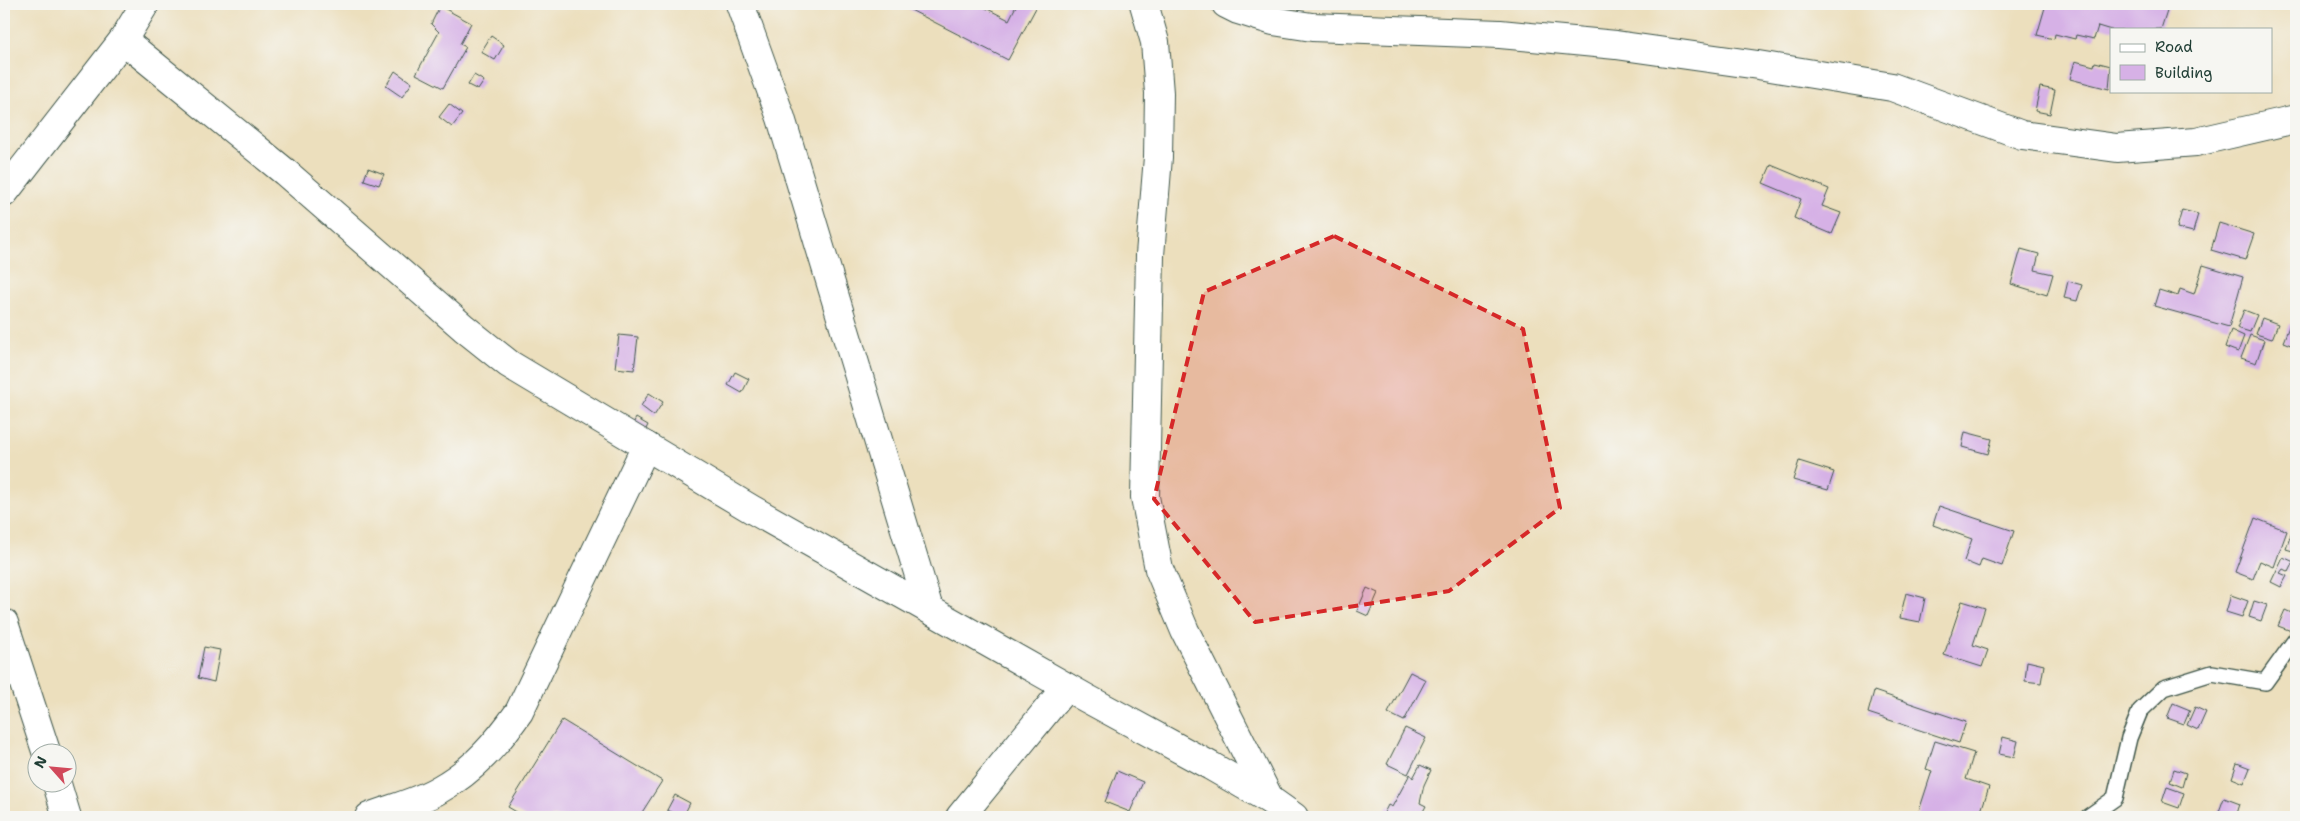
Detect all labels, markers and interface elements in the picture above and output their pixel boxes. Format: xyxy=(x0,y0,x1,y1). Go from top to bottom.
legend xyxy=(2110,28,2272,92)
text: Road xyxy=(2155,37,2193,57)
text: Building xyxy=(2155,63,2212,83)
north arrow xyxy=(28,744,78,794)
text: N xyxy=(30,753,51,771)

